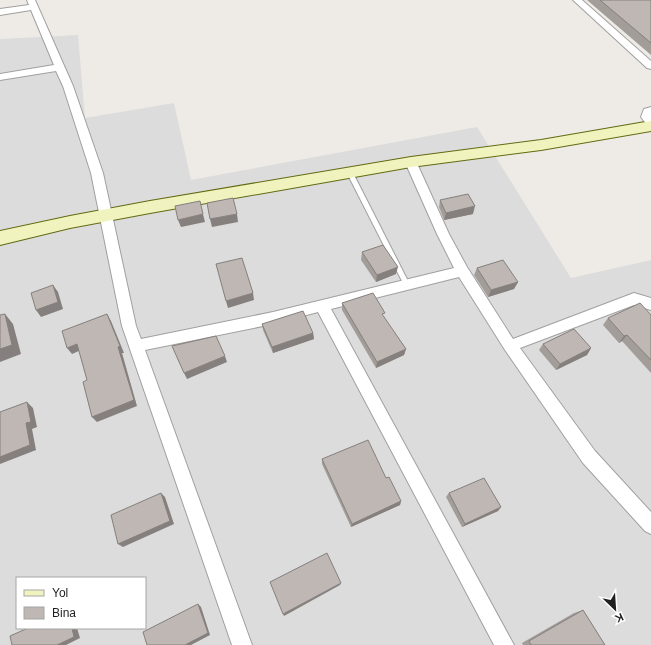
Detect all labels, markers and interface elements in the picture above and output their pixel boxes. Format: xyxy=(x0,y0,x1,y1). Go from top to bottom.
legend xyxy=(16,577,146,629)
text: Yol xyxy=(52,586,68,600)
north arrow xyxy=(595,589,635,629)
text: Bina xyxy=(52,606,76,620)
text: K xyxy=(613,611,625,625)

